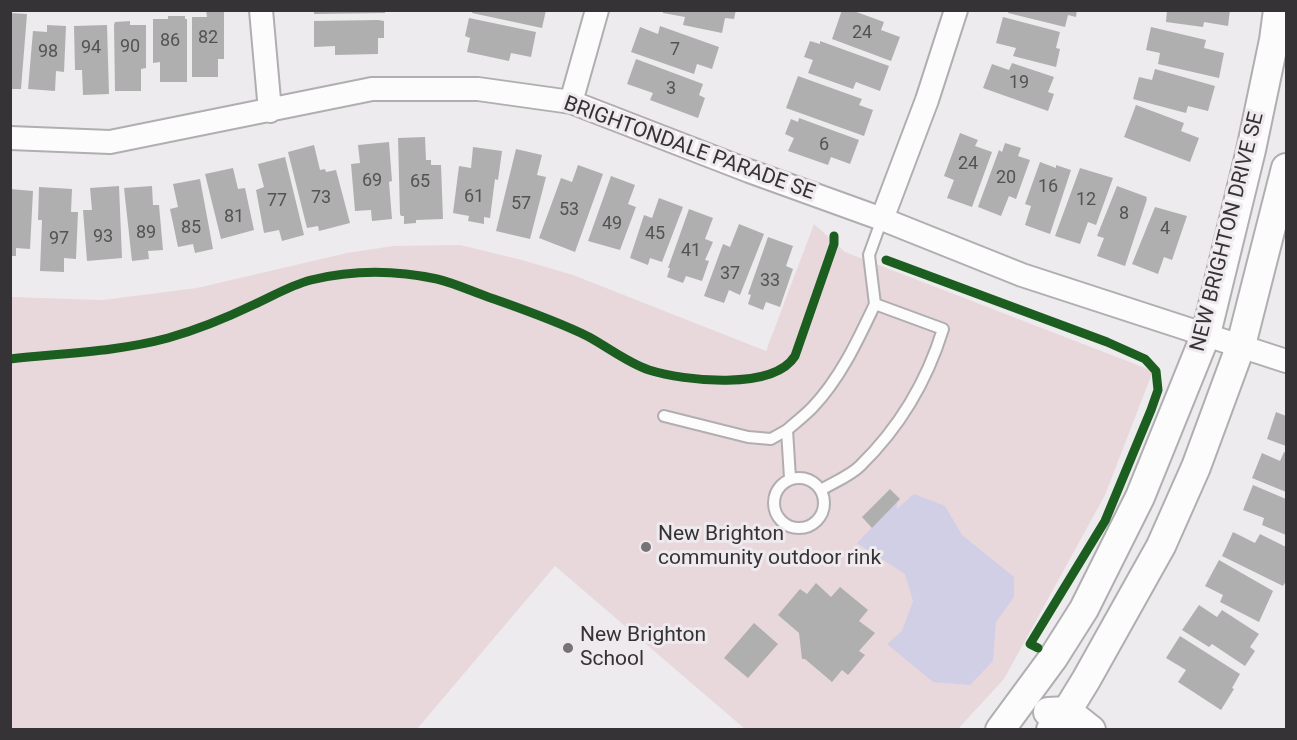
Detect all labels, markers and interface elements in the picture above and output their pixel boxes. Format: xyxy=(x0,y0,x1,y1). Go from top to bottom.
house number: 24 xyxy=(852,22,872,44)
house number: 82 xyxy=(198,27,218,49)
house number: 86 xyxy=(160,30,180,52)
house number: 90 xyxy=(120,36,140,58)
house number: 94 xyxy=(81,37,101,59)
house number: 7 xyxy=(670,39,680,61)
house number: 98 xyxy=(38,41,58,63)
house number: 19 xyxy=(1009,72,1029,94)
house number: 3 xyxy=(666,78,676,100)
street label: BRIGHTONDALE PARADE SE xyxy=(560,92,818,206)
street label: NEW BRIGHTON DRIVE SE xyxy=(1186,110,1270,354)
house number: 6 xyxy=(819,134,829,156)
house number: 24 xyxy=(958,153,978,175)
house number: 20 xyxy=(996,167,1016,189)
house number: 69 xyxy=(362,170,382,192)
house number: 65 xyxy=(410,171,430,193)
house number: 16 xyxy=(1038,176,1058,198)
house number: 61 xyxy=(464,186,484,208)
house number: 73 xyxy=(311,187,331,209)
house number: 12 xyxy=(1076,189,1096,211)
house number: 77 xyxy=(267,190,287,212)
house number: 57 xyxy=(511,193,531,215)
house number: 53 xyxy=(559,199,579,221)
house number: 8 xyxy=(1119,203,1129,225)
house number: 81 xyxy=(224,206,244,228)
house number: 49 xyxy=(602,213,622,235)
house number: 85 xyxy=(181,217,201,239)
house number: 4 xyxy=(1160,218,1170,240)
house number: 89 xyxy=(136,222,156,244)
house number: 45 xyxy=(645,223,665,245)
house number: 93 xyxy=(93,226,113,248)
house number: 97 xyxy=(49,228,69,250)
house number: 41 xyxy=(681,240,701,262)
house number: 37 xyxy=(720,263,740,285)
house number: 33 xyxy=(760,270,780,292)
place label: New Brighton community outdoor rink xyxy=(658,522,881,572)
marker: New Brighton community outdoor rink xyxy=(639,540,653,554)
place label: New Brighton School xyxy=(580,623,706,673)
marker: New Brighton School xyxy=(561,641,575,655)

